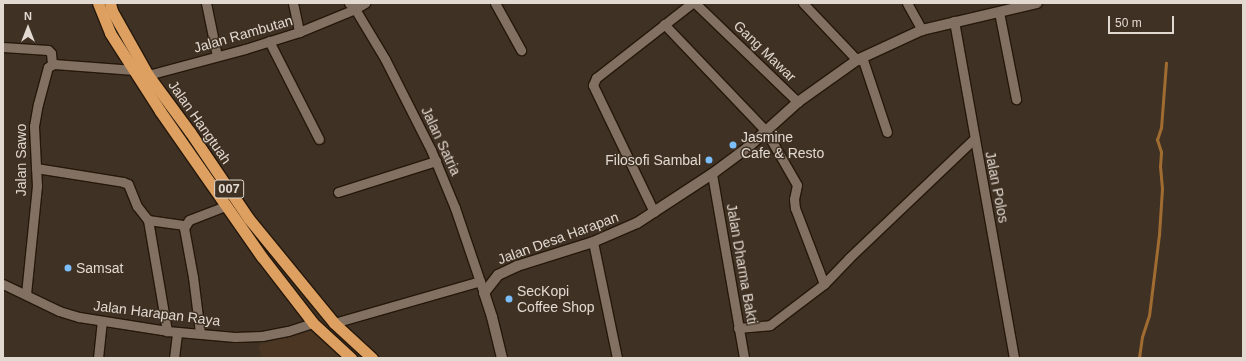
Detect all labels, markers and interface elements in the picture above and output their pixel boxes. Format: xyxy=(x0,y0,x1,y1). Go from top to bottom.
north arrow xyxy=(8,8,48,48)
scale bar xyxy=(1110,8,1176,34)
text: N xyxy=(24,10,32,22)
street label: Jalan Rambutan xyxy=(192,12,294,56)
text: 50 m xyxy=(1115,16,1142,30)
street label: Gang Mawar xyxy=(730,17,800,85)
street label: Jalan Hangtuah xyxy=(165,77,235,167)
street label: Jalan Satria xyxy=(418,104,464,178)
street label: Jalan Sawo xyxy=(13,124,29,196)
place label: Jasmine Cafe & Resto xyxy=(741,129,824,162)
marker: Jasmine Cafe & Resto xyxy=(728,140,738,150)
street label: Jalan Polos xyxy=(982,150,1012,224)
place label: Filosofi Sambal xyxy=(605,152,701,168)
marker: Filosofi Sambal xyxy=(704,155,714,165)
road number: 007 xyxy=(214,178,244,200)
street label: Jalan Dharma Bakti xyxy=(723,202,761,326)
street label: Jalan Desa Harapan xyxy=(495,208,621,268)
place label: Samsat xyxy=(76,260,123,276)
marker: Samsat xyxy=(63,263,73,273)
place label: SecKopi Coffee Shop xyxy=(517,283,595,316)
marker: SecKopi Coffee Shop xyxy=(504,294,514,304)
street label: Jalan Harapan Raya xyxy=(93,297,221,329)

